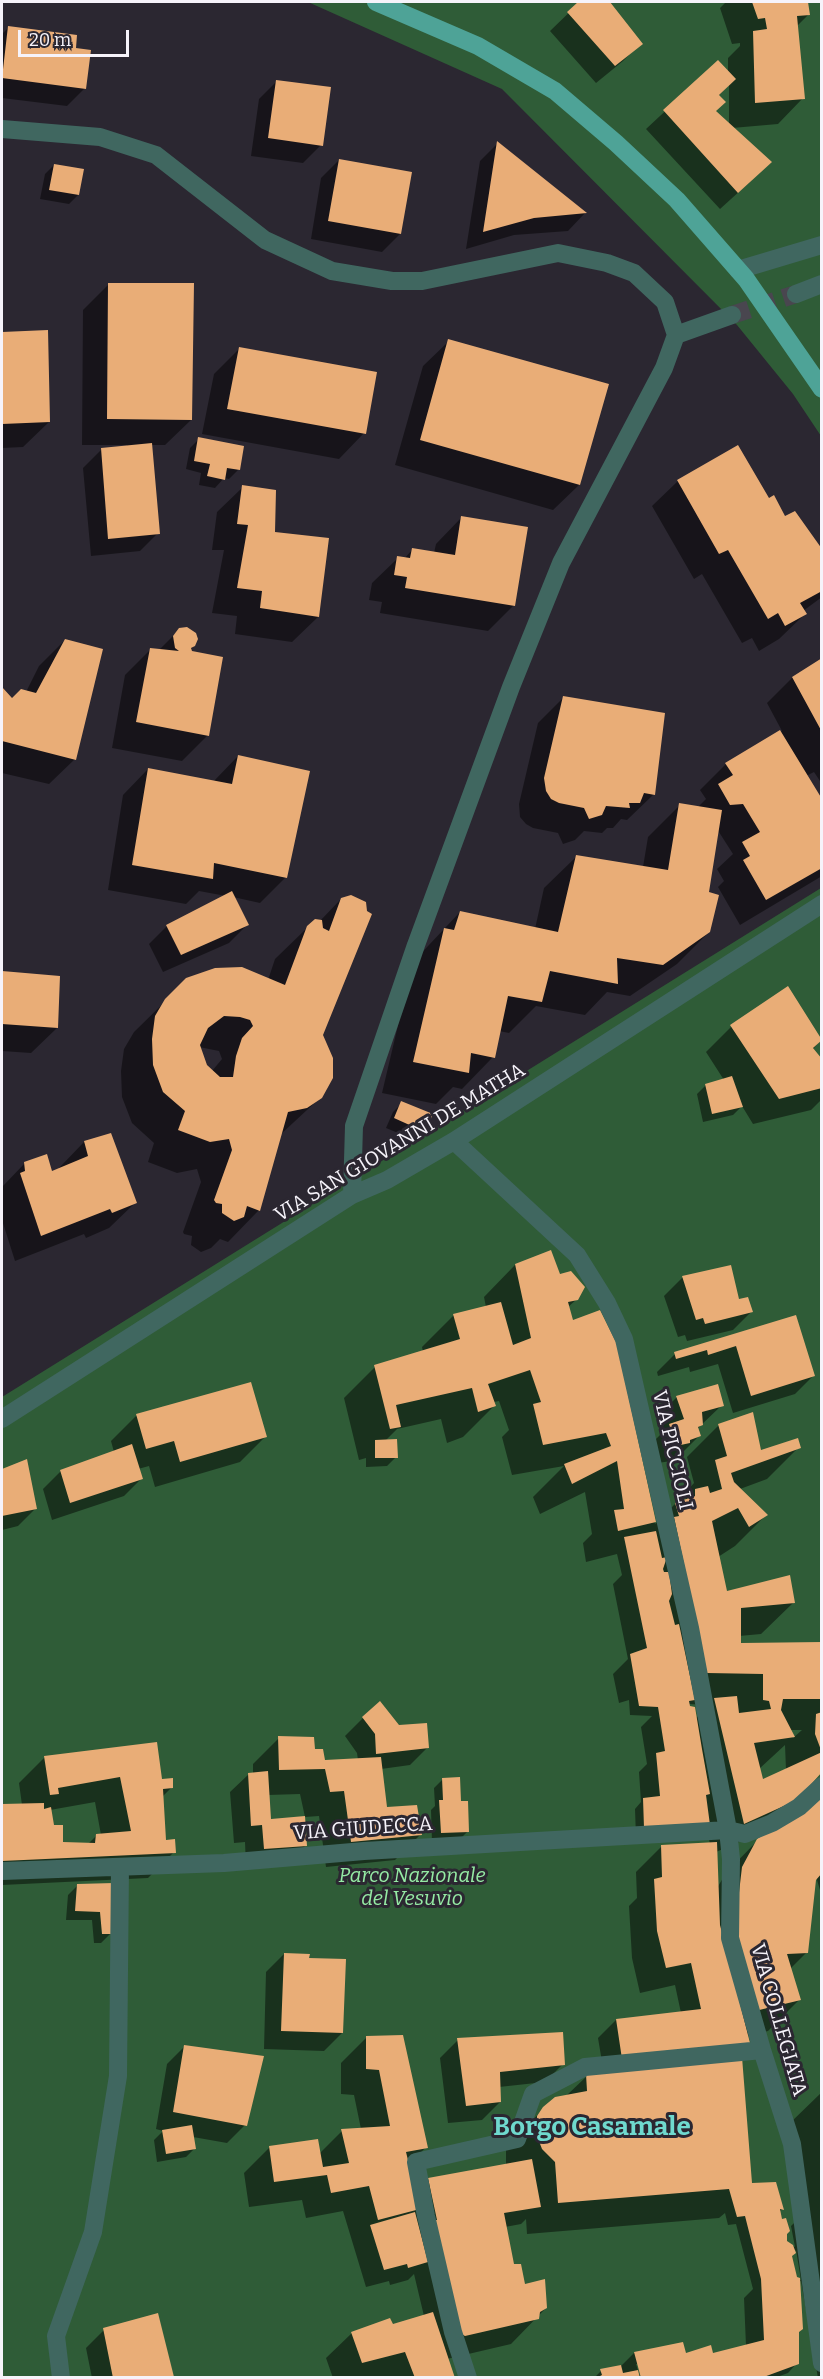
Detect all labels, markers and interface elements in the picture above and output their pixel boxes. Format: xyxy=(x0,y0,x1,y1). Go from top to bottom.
scale bar xyxy=(21,18,132,56)
text: 20 m xyxy=(29,29,71,51)
street label: VIA SAN GIOVANNI DE MATHA xyxy=(270,1059,530,1227)
street label: VIA PICCIOLI xyxy=(647,1388,697,1512)
street label: VIA GIUDECCA xyxy=(293,1812,433,1846)
park label: Parco Nazionale del Vesuvio xyxy=(338,1864,486,1911)
street label: VIA COLLEGIATA xyxy=(745,1941,811,2099)
district label: Borgo Casamale xyxy=(493,2112,691,2144)

